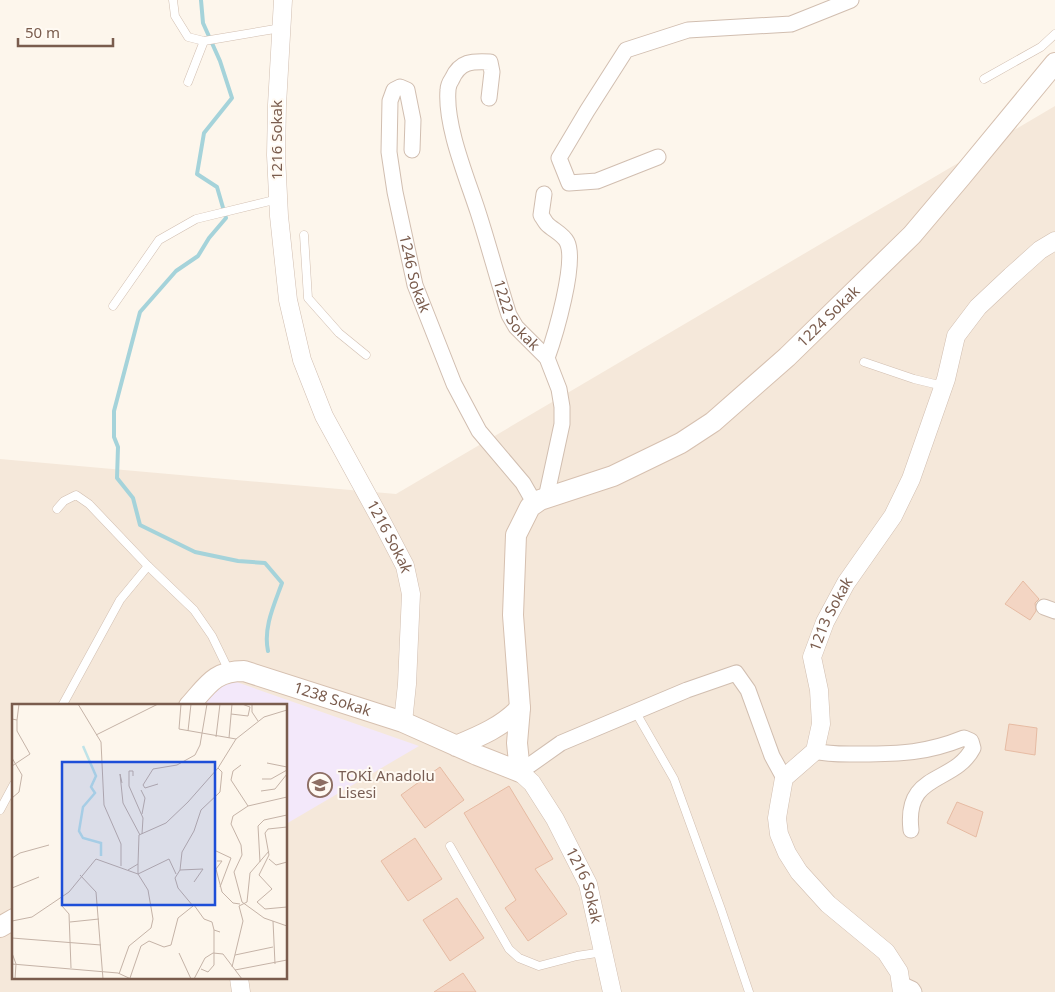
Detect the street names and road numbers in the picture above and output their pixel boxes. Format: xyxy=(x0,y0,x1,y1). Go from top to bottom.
street label: 1216 Sokak xyxy=(266,100,286,180)
street label: 1246 Sokak xyxy=(395,233,436,315)
street label: 1222 Sokak xyxy=(490,277,545,354)
street label: 1224 Sokak xyxy=(792,281,863,351)
street label: 1216 Sokak xyxy=(363,496,417,575)
street label: 1213 Sokak xyxy=(804,572,857,654)
street label: 1238 Sokak xyxy=(291,677,374,720)
street label: 1216 Sokak xyxy=(562,843,607,925)

